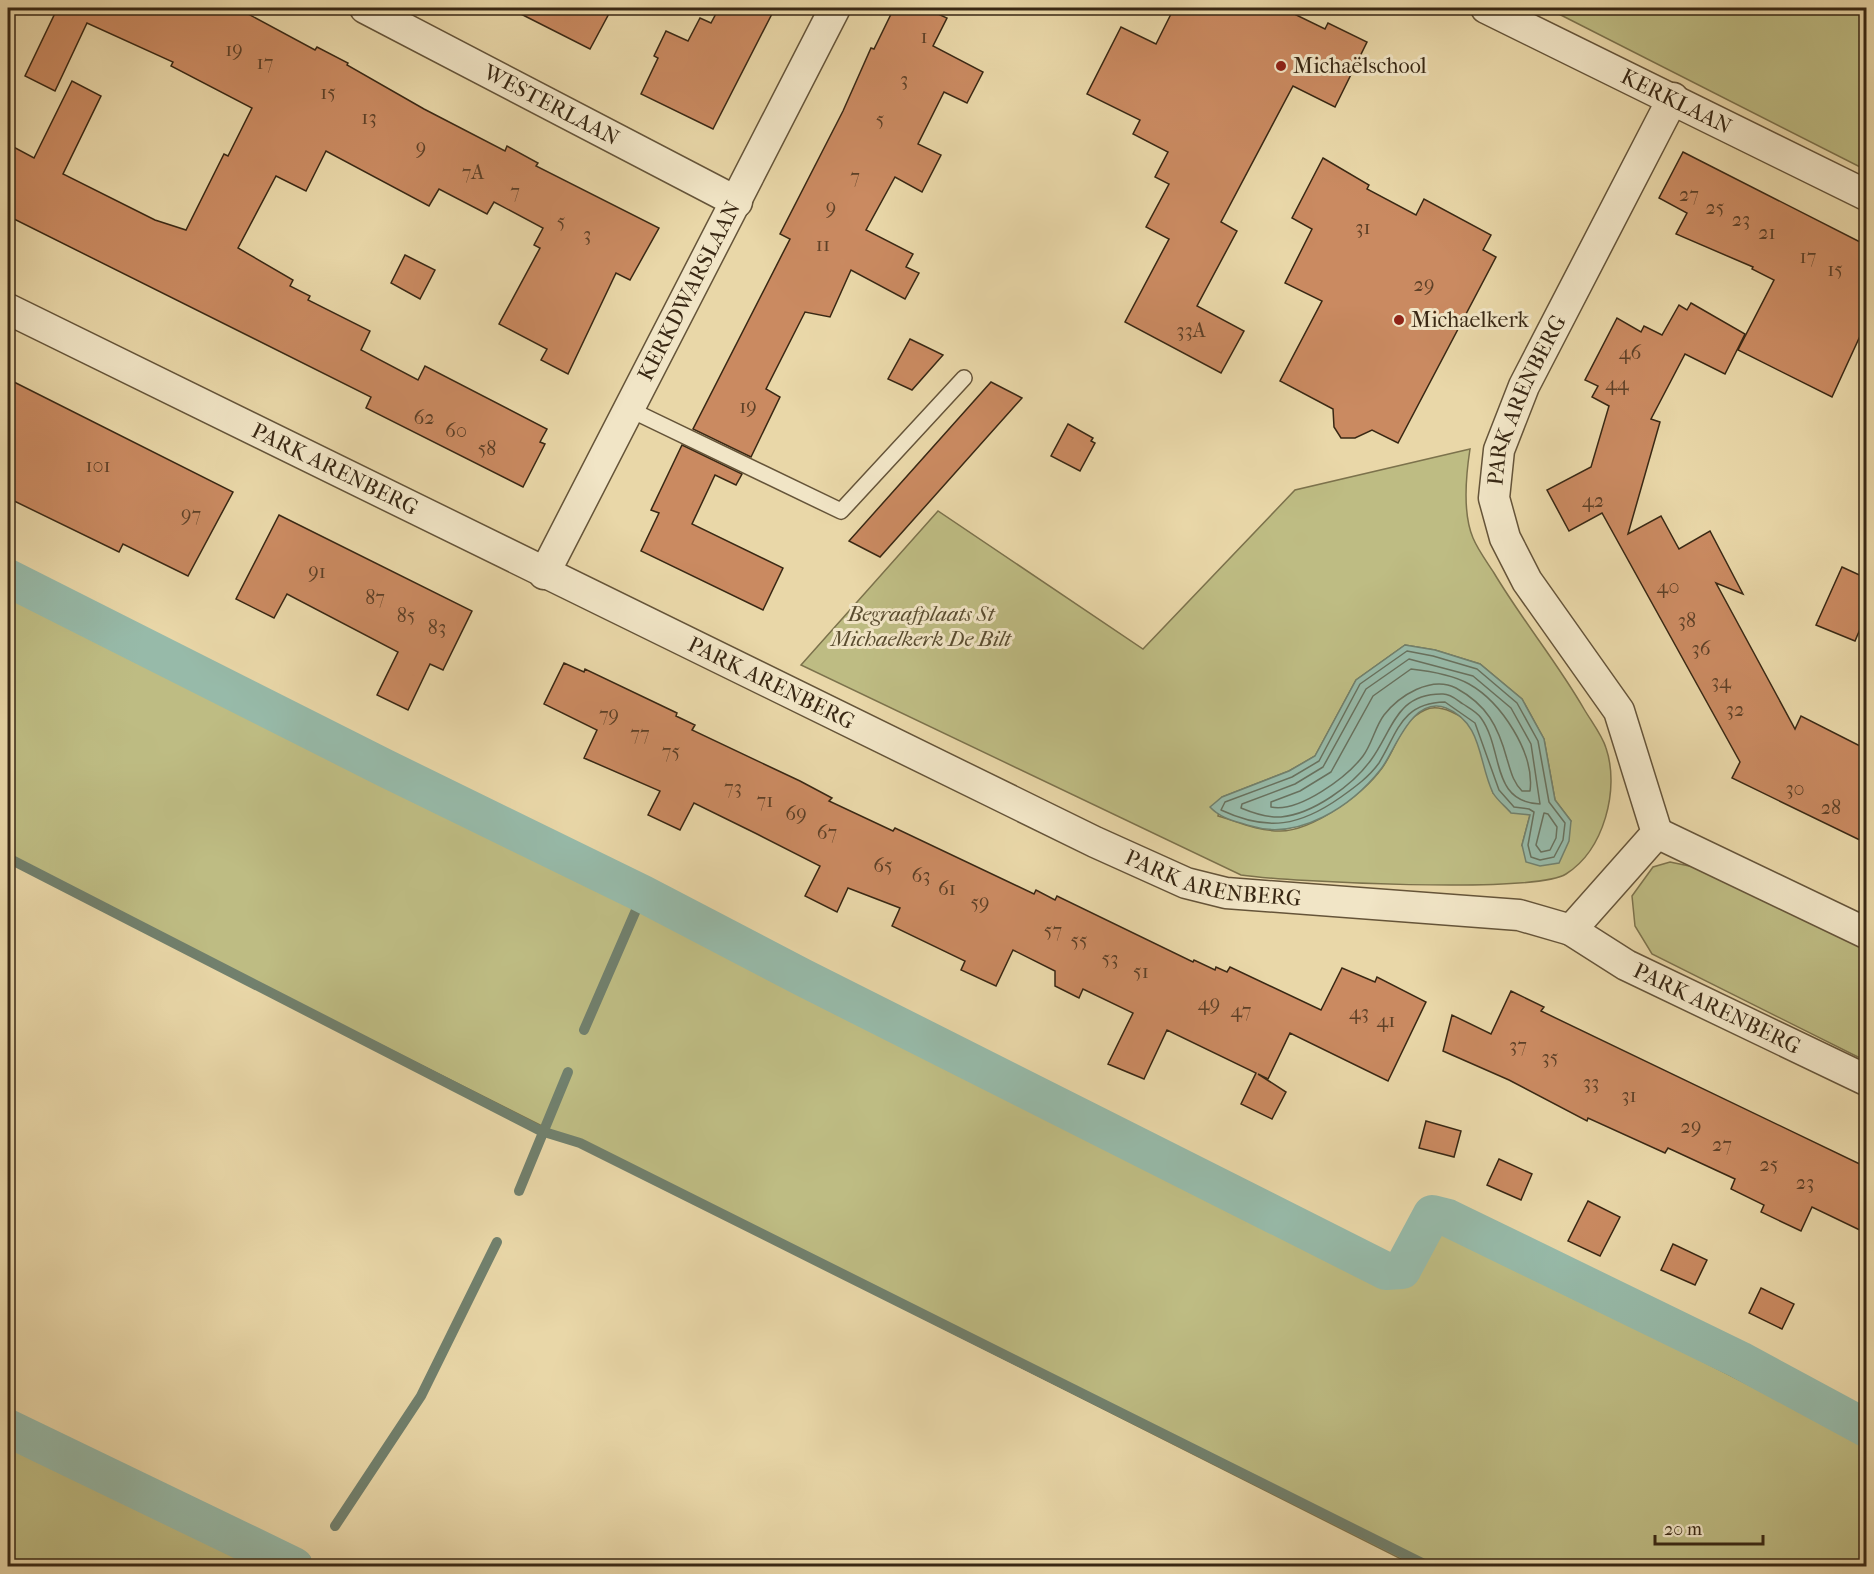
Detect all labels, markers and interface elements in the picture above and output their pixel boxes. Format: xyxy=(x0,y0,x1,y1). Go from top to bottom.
house number: 1 xyxy=(920,25,928,48)
house number: 19 xyxy=(225,38,243,61)
house number: 17 xyxy=(257,51,274,74)
place label: Michaëlschool xyxy=(1293,53,1427,79)
street label: WESTERLAAN xyxy=(478,59,624,151)
marker: Michaëlschool xyxy=(1274,59,1288,73)
street label: KERKLAAN xyxy=(1617,63,1736,140)
house number: 3 xyxy=(900,68,908,91)
house number: 15 xyxy=(320,81,336,104)
house number: 13 xyxy=(361,106,377,129)
house number: 5 xyxy=(876,108,884,131)
house number: 9 xyxy=(416,136,426,159)
house number: 7A xyxy=(462,161,485,184)
house number: 7 xyxy=(850,165,860,188)
house number: 7 xyxy=(510,180,520,203)
house number: 27 xyxy=(1679,183,1699,206)
house number: 9 xyxy=(826,196,836,219)
house number: 25 xyxy=(1706,196,1724,219)
street label: KERKDWARSLAAN xyxy=(632,197,746,385)
house number: 23 xyxy=(1732,208,1750,231)
house number: 5 xyxy=(557,210,565,233)
house number: 31 xyxy=(1355,216,1371,239)
house number: 21 xyxy=(1758,221,1776,244)
house number: 3 xyxy=(583,223,591,246)
house number: 11 xyxy=(816,233,830,256)
house number: 17 xyxy=(1800,245,1817,268)
house number: 15 xyxy=(1827,258,1843,281)
house number: 29 xyxy=(1414,273,1434,296)
place label: Michaelkerk xyxy=(1411,307,1530,333)
street label: PARK ARENBERG xyxy=(1482,311,1571,487)
marker: Michaelkerk xyxy=(1392,313,1406,327)
house number: 33A xyxy=(1176,319,1207,342)
house number: 46 xyxy=(1619,341,1641,364)
house number: 44 xyxy=(1605,372,1630,395)
house number: 19 xyxy=(739,395,757,418)
house number: 62 xyxy=(413,406,435,429)
street label: PARK ARENBERG xyxy=(247,417,422,521)
house number: 60 xyxy=(445,419,467,442)
house number: 58 xyxy=(478,437,496,460)
house number: 101 xyxy=(85,454,111,477)
house number: 42 xyxy=(1582,489,1604,512)
house number: 97 xyxy=(181,503,201,526)
house number: 91 xyxy=(308,560,326,583)
house number: 40 xyxy=(1657,575,1679,598)
house number: 87 xyxy=(365,586,385,609)
park label: Begraafplaats St Michaelkerk De Bilt xyxy=(829,601,1012,652)
house number: 85 xyxy=(397,604,415,627)
house number: 38 xyxy=(1678,609,1696,632)
house number: 83 xyxy=(428,616,446,639)
street label: PARK ARENBERG xyxy=(684,631,859,735)
house number: 36 xyxy=(1691,637,1711,660)
house number: 34 xyxy=(1711,670,1732,693)
house number: 32 xyxy=(1726,698,1744,721)
house number: 79 xyxy=(599,703,619,726)
house number: 77 xyxy=(630,722,650,745)
house number: 75 xyxy=(662,740,680,763)
house number: 73 xyxy=(724,776,742,799)
house number: 30 xyxy=(1785,777,1805,800)
house number: 71 xyxy=(757,789,773,812)
house number: 28 xyxy=(1821,796,1841,819)
house number: 69 xyxy=(785,802,807,825)
house number: 67 xyxy=(817,821,838,844)
street label: PARK ARENBERG xyxy=(1121,844,1302,912)
house number: 65 xyxy=(873,854,893,877)
house number: 63 xyxy=(911,864,931,887)
house number: 61 xyxy=(938,877,956,900)
house number: 59 xyxy=(970,891,990,914)
house number: 57 xyxy=(1044,919,1062,942)
house number: 55 xyxy=(1070,929,1088,952)
house number: 53 xyxy=(1102,947,1118,970)
street label: PARK ARENBERG xyxy=(1629,957,1805,1060)
house number: 51 xyxy=(1133,960,1149,983)
house number: 49 xyxy=(1198,992,1220,1015)
house number: 47 xyxy=(1231,999,1252,1022)
house number: 43 xyxy=(1349,1001,1369,1024)
house number: 41 xyxy=(1377,1009,1395,1032)
house number: 37 xyxy=(1509,1034,1527,1057)
house number: 35 xyxy=(1542,1046,1558,1069)
house number: 33 xyxy=(1583,1071,1599,1094)
house number: 31 xyxy=(1621,1084,1637,1107)
house number: 29 xyxy=(1681,1115,1701,1138)
house number: 27 xyxy=(1712,1133,1732,1156)
house number: 25 xyxy=(1760,1153,1778,1176)
house number: 23 xyxy=(1796,1171,1814,1194)
scale bar xyxy=(1655,1508,1763,1546)
text: 20 m xyxy=(1664,1519,1702,1540)

